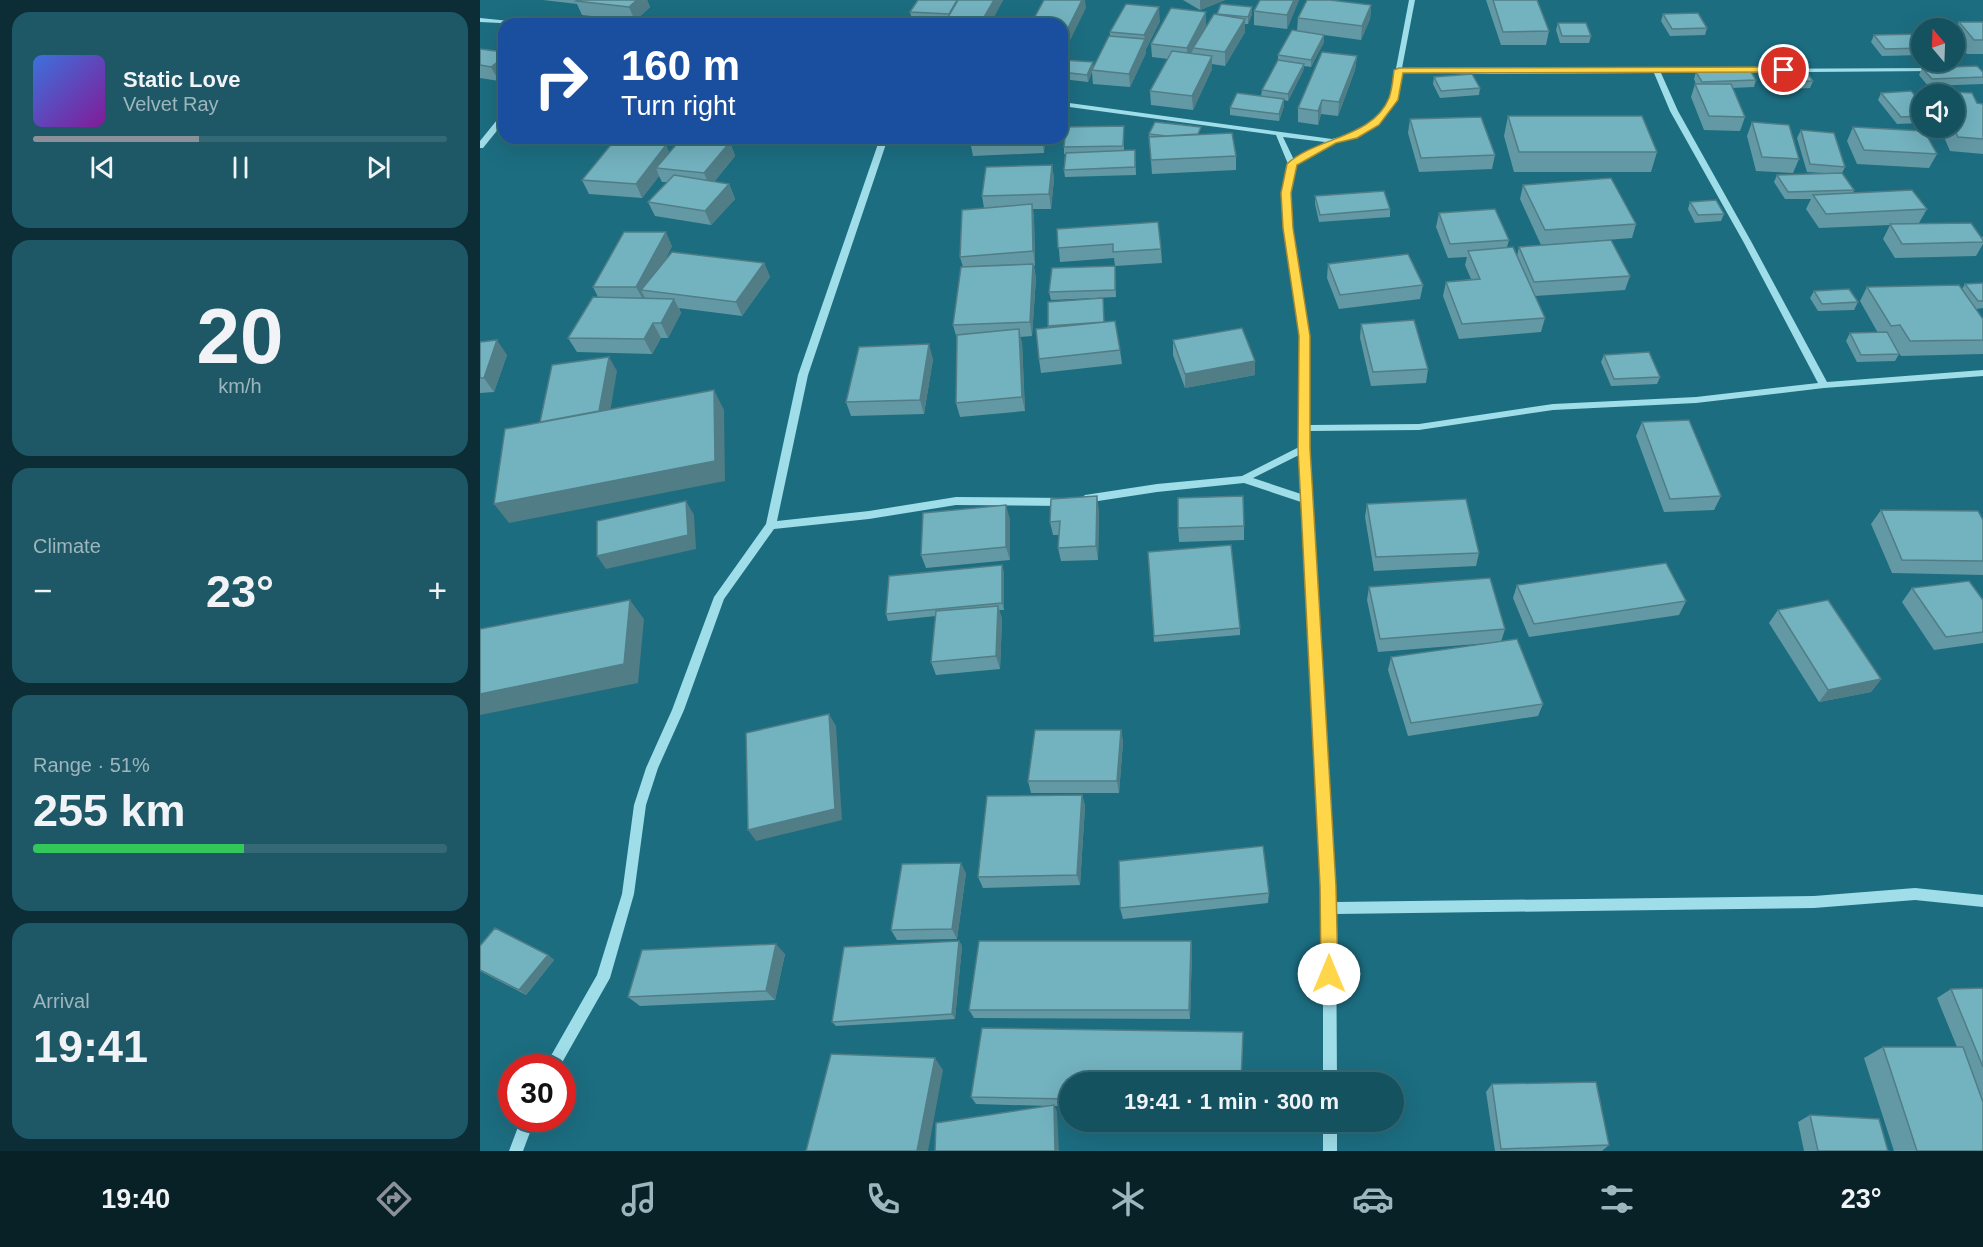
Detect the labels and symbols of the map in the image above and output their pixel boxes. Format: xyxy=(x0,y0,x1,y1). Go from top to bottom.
north arrow xyxy=(1911,18,1965,72)
pin xyxy=(1758,44,1809,95)
position arrow xyxy=(1297,942,1361,1006)
speed limit sign: 30 xyxy=(498,1054,576,1132)

